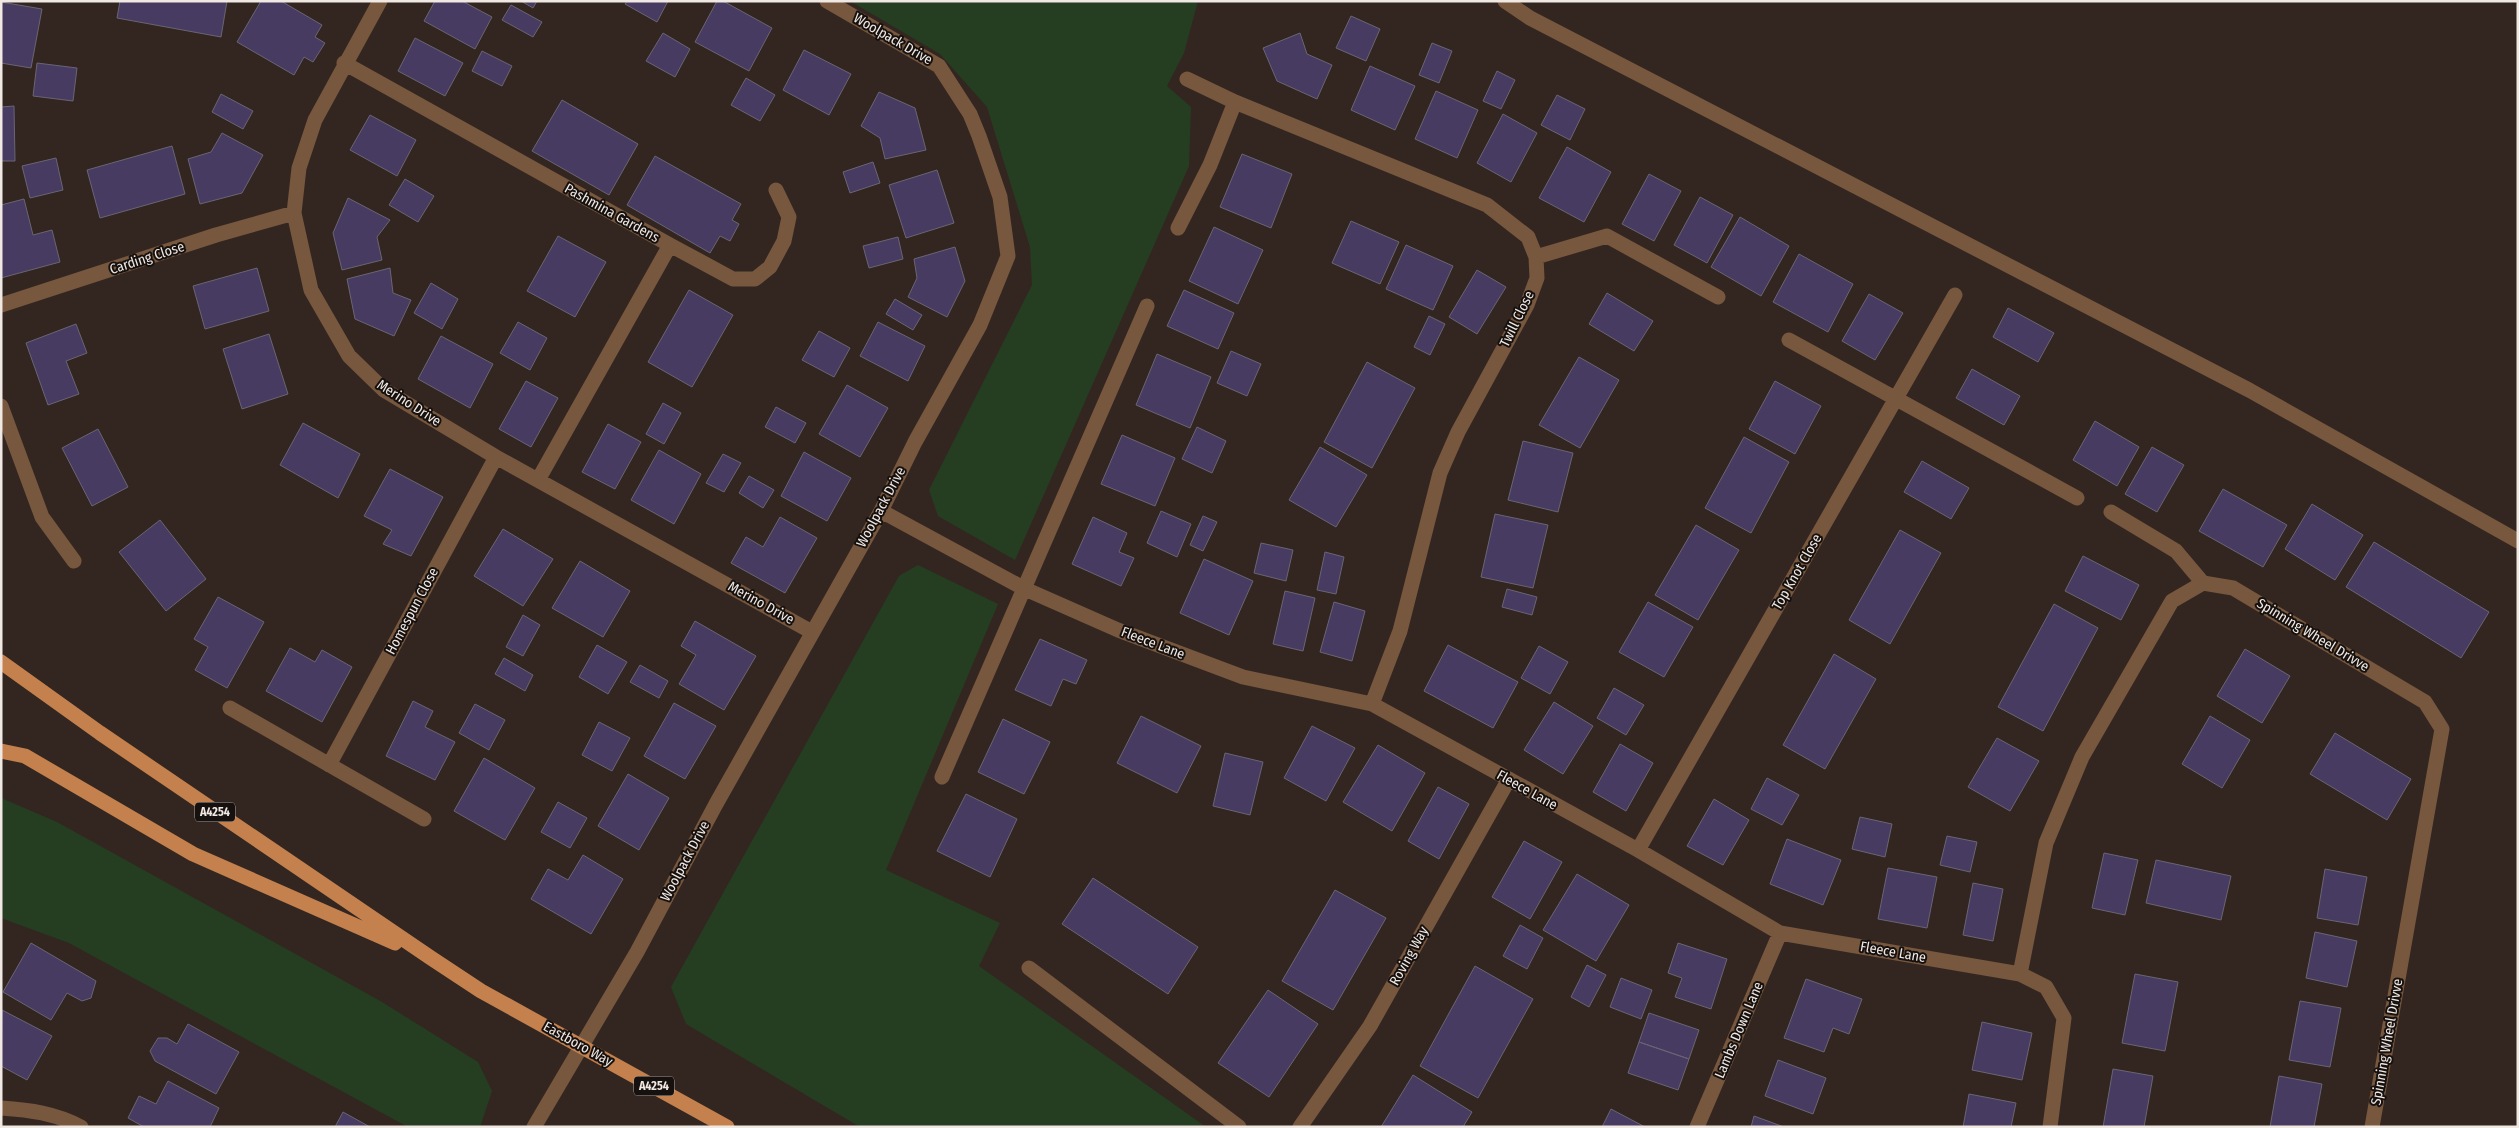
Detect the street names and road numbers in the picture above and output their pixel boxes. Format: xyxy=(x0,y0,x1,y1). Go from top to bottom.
street label: Woolpack Drive xyxy=(850,10,936,68)
street label: Pashmina Gardens xyxy=(562,180,662,246)
street label: Carding Close xyxy=(108,238,187,278)
street label: Twill Close xyxy=(1496,288,1538,350)
street label: Merino Drive xyxy=(374,376,444,430)
street label: Woolpack Drive xyxy=(853,464,909,550)
street label: Top Knot Close xyxy=(1768,531,1826,613)
street label: Homespun Close xyxy=(382,565,442,657)
street label: Merino Drive xyxy=(725,578,797,628)
street label: Spinning Wheel Drivve xyxy=(2254,595,2372,675)
street label: Fleece Lane xyxy=(1119,623,1187,663)
street label: Fleece Lane xyxy=(1494,766,1560,814)
road number: A4254 xyxy=(195,802,235,822)
street label: Woolpack Drive xyxy=(657,818,713,904)
street label: Roving Way xyxy=(1386,923,1432,988)
street label: Fleece Lane xyxy=(1859,938,1927,966)
street label: Spinning Wheel Drivve xyxy=(2368,977,2406,1107)
street label: Lambs Down Lane xyxy=(1711,979,1767,1081)
street label: Eastboro Way xyxy=(540,1018,616,1070)
road number: A4254 xyxy=(634,1076,674,1096)

